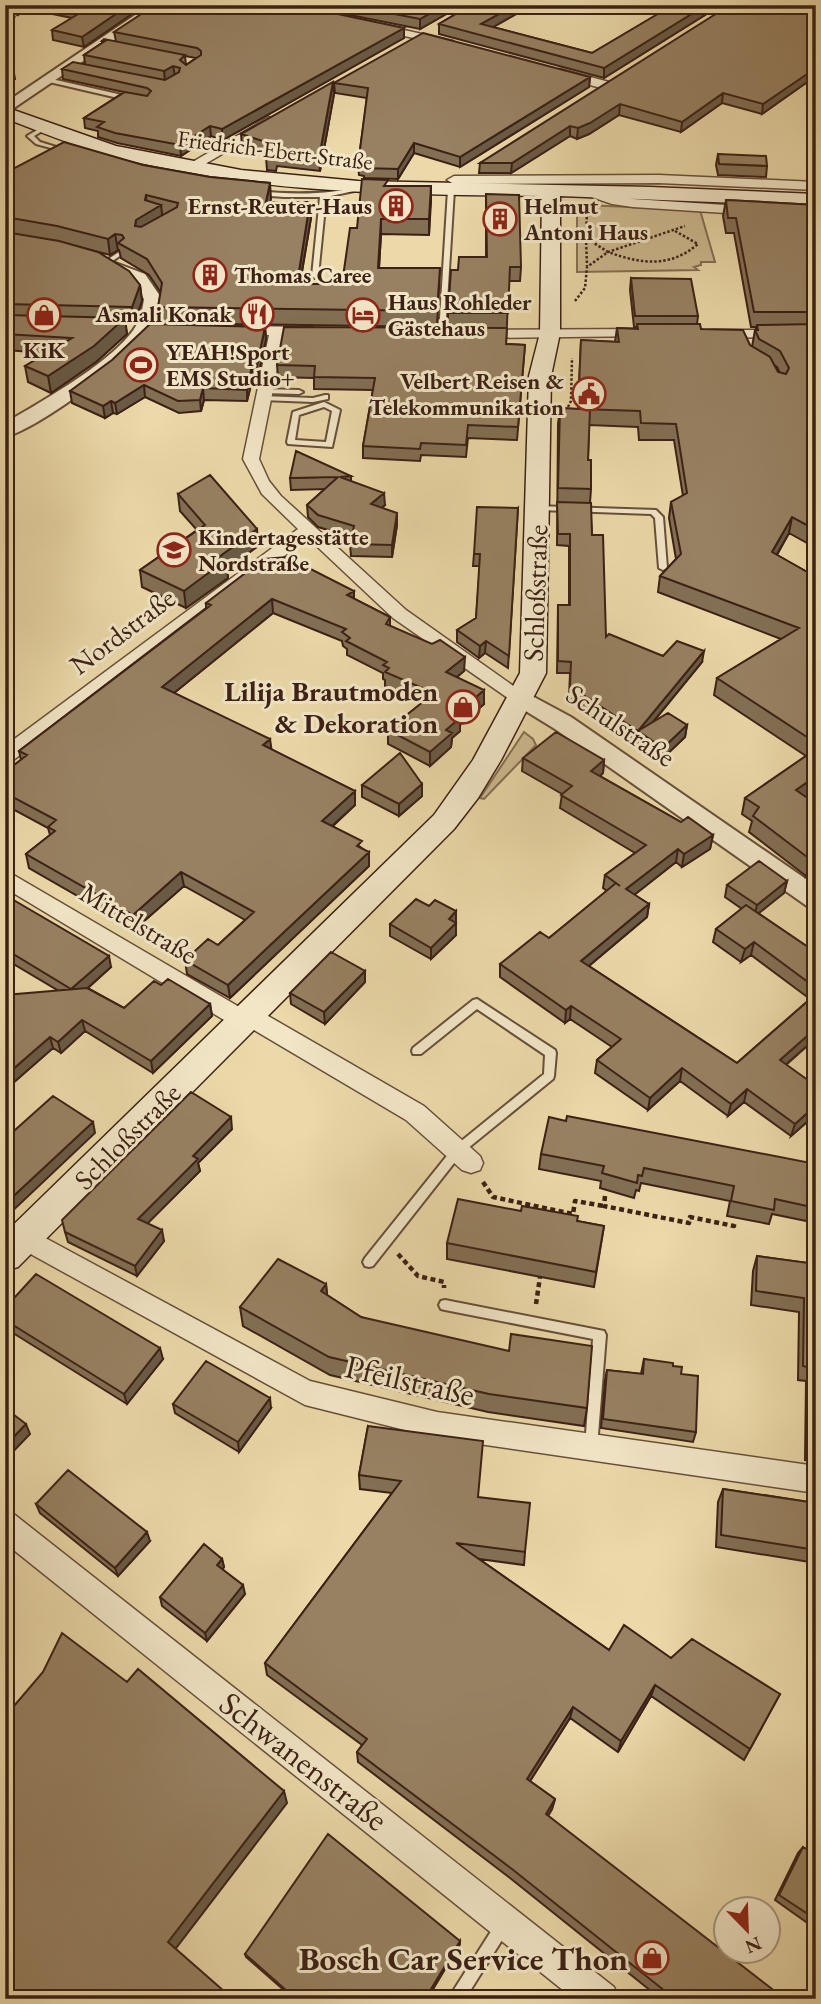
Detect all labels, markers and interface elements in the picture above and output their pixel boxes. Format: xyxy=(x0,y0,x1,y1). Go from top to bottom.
street label: Friedrich-Ebert-Straße xyxy=(176,123,374,177)
building icon: Ernst-Reuter-Haus xyxy=(377,187,415,225)
place label: Ernst-Reuter-Haus xyxy=(188,191,372,221)
place label: Helmut Antoni Haus xyxy=(523,191,648,247)
building icon: Helmut Antoni Haus xyxy=(481,200,519,238)
building icon: Thomas Caree xyxy=(191,256,229,294)
place label: Thomas Caree xyxy=(234,260,372,290)
place label: Haus Rohleder Gästehaus xyxy=(388,287,532,343)
restaurant icon: Asmali Konak xyxy=(238,295,276,333)
shop icon: KiK xyxy=(25,296,63,334)
hotel icon: Haus Rohleder Gästehaus xyxy=(344,296,382,334)
place label: Asmali Konak xyxy=(94,299,232,329)
place label: KiK xyxy=(23,335,65,365)
place label: YEAH!Sport EMS Studio+ xyxy=(166,337,295,393)
sports icon: YEAH!Sport EMS Studio+ xyxy=(122,346,160,384)
place label: Velbert Reisen & Telekommunikation xyxy=(369,366,565,422)
public building icon: Velbert Reisen & Telekommunikation xyxy=(570,375,608,413)
place label: Kindertagesstätte Nordstraße xyxy=(198,522,369,578)
street label: Schloßstraße xyxy=(515,524,555,662)
school or university icon: Kindertagesstätte Nordstraße xyxy=(155,531,193,569)
street label: Nordstraße xyxy=(62,580,182,682)
place label: Lilija Brautmoden & Dekoration xyxy=(224,673,438,741)
street label: Schulstraße xyxy=(560,675,682,775)
shop icon: Lilija Brautmoden & Dekoration xyxy=(444,688,482,726)
street label: Mittelstraße xyxy=(74,874,204,972)
street label: Schloßstraße xyxy=(66,1075,188,1197)
street label: Pfeilstraße xyxy=(341,1344,479,1416)
street label: Schwanenstraße xyxy=(211,1682,397,1840)
north arrow xyxy=(712,1896,782,1966)
text: N xyxy=(741,1931,765,1960)
place label: Bosch Car Service Thon xyxy=(299,1937,628,1980)
shop icon: Bosch Car Service Thon xyxy=(633,1939,671,1977)

